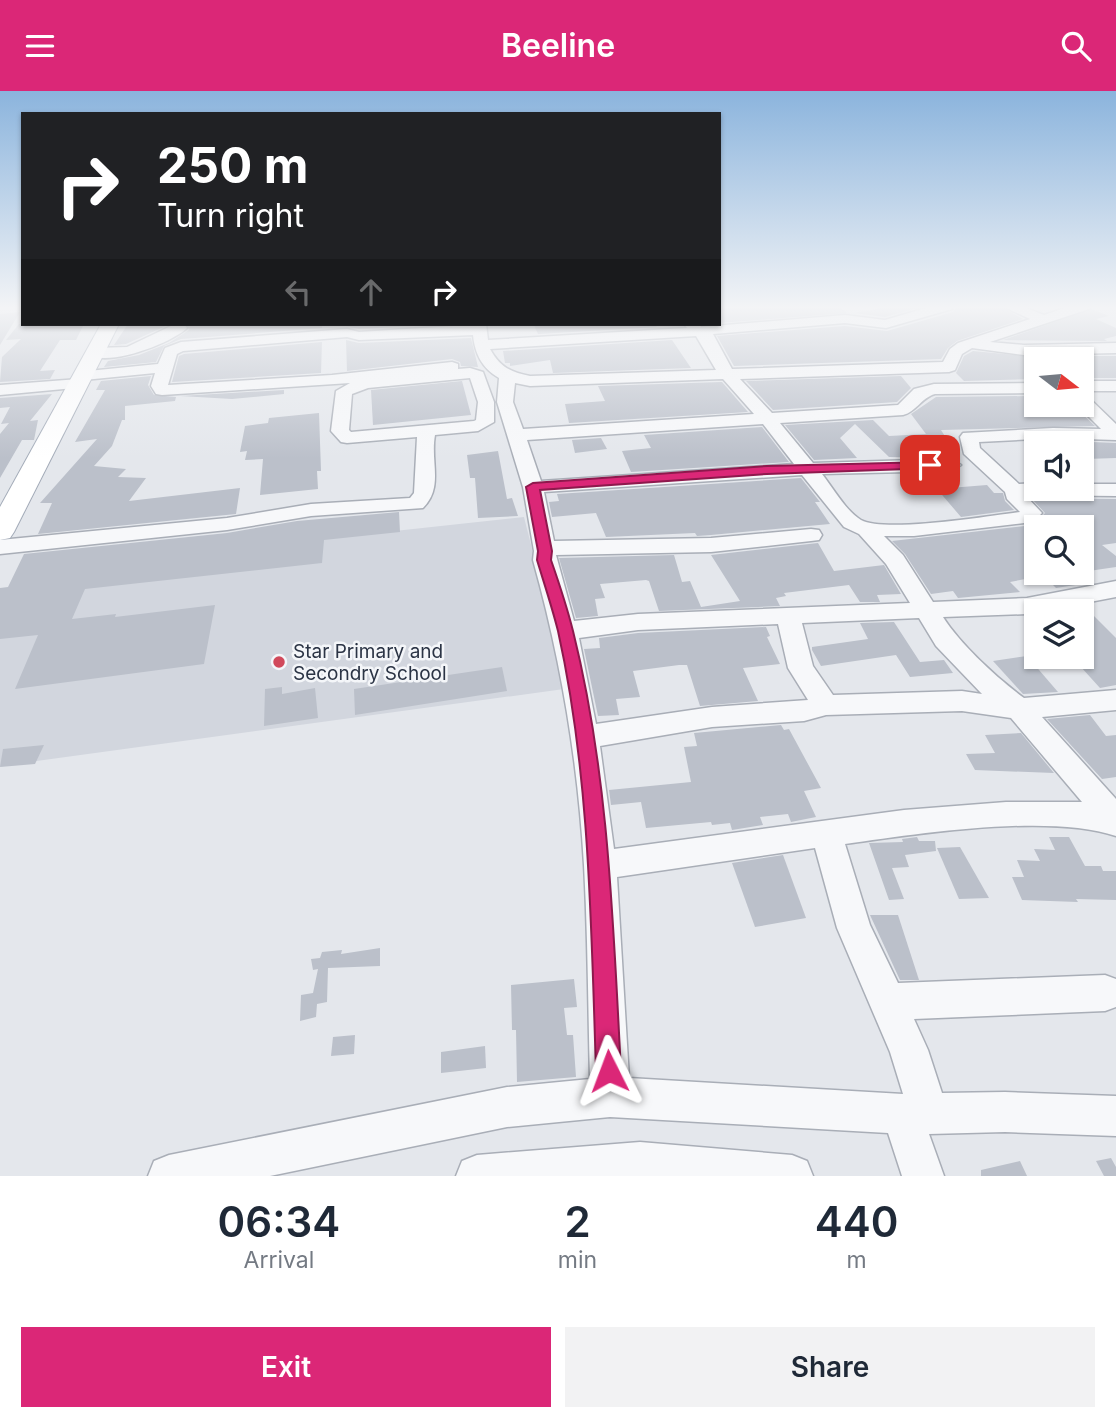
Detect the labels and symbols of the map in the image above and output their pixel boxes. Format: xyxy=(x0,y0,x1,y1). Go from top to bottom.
north arrow xyxy=(1024,347,1094,417)
pin xyxy=(900,435,960,495)
place label: Star Primary and Secondry School xyxy=(293,640,447,685)
marker: Star Primary and Secondry School xyxy=(271,654,287,670)
position arrow xyxy=(572,1034,646,1108)

